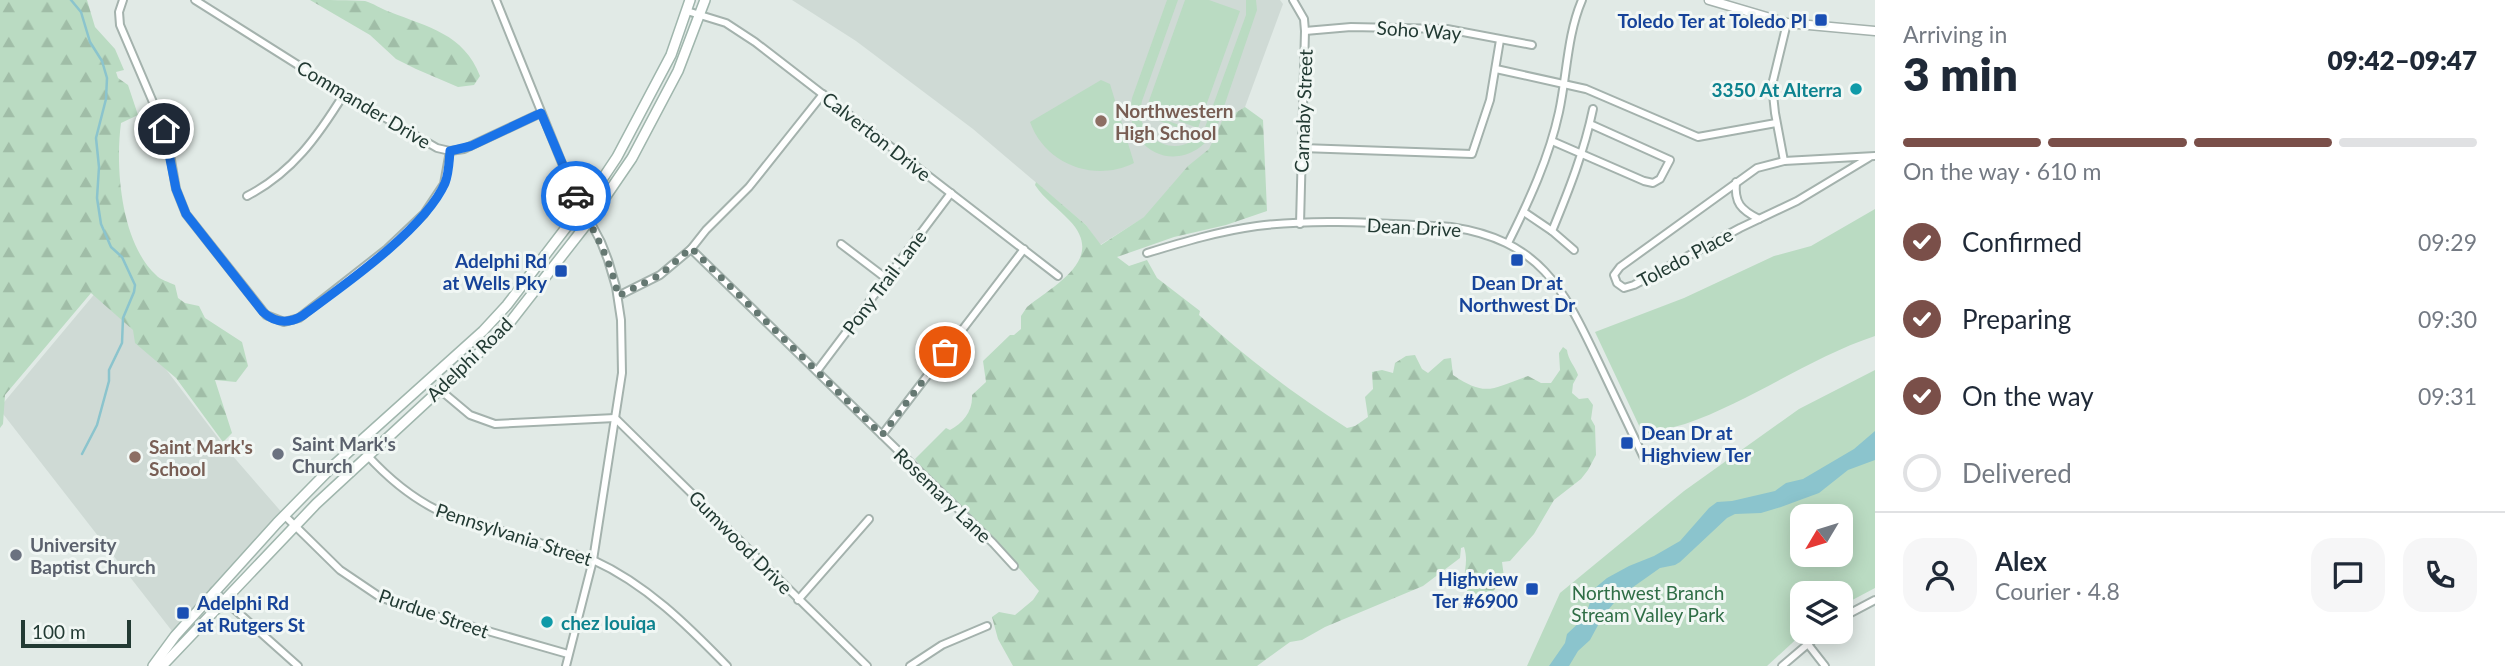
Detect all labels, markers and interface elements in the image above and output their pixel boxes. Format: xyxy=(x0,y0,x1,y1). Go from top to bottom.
place label: Toledo Ter at Toledo Pl xyxy=(1618,9,1807,32)
marker: Toledo Ter at Toledo Pl xyxy=(1813,12,1829,28)
street label: Soho Way xyxy=(1376,16,1462,44)
text: Arriving in xyxy=(1903,20,2007,48)
text: 09:42–09:47 xyxy=(2327,44,2477,76)
text: 3 min xyxy=(1903,46,2018,101)
street label: Carnaby Street xyxy=(1289,49,1317,173)
street label: Commander Drive xyxy=(293,55,435,153)
place label: 3350 At Alterra xyxy=(1712,78,1842,101)
marker: 3350 At Alterra xyxy=(1848,81,1864,97)
street label: Calverton Drive xyxy=(818,86,936,186)
pin xyxy=(134,99,194,159)
place label: Northwestern High School xyxy=(1115,99,1234,144)
icon: home xyxy=(145,110,183,148)
marker: Northwestern High School xyxy=(1093,113,1109,129)
text: On the way · 610 m xyxy=(1903,157,2102,185)
courier xyxy=(541,161,611,231)
icon: car xyxy=(557,177,595,215)
street label: Dean Drive xyxy=(1366,213,1462,241)
street label: Toledo Place xyxy=(1633,222,1737,292)
icon: check xyxy=(1903,223,1941,261)
street label: Pony Trail Lane xyxy=(837,225,931,339)
text: Confirmed xyxy=(1962,226,2082,258)
text: 09:29 xyxy=(2418,228,2477,256)
place label: Adelphi Rd at Wells Pky xyxy=(443,249,548,294)
marker: Dean Dr at Northwest Dr xyxy=(1509,252,1525,268)
marker: Adelphi Rd at Wells Pky xyxy=(553,263,569,279)
place label: Dean Dr at Northwest Dr xyxy=(1459,271,1576,316)
icon: check xyxy=(1903,300,1941,338)
text: Preparing xyxy=(1962,303,2071,335)
text: 09:30 xyxy=(2418,305,2477,333)
street label: Adelphi Road xyxy=(421,312,517,406)
pin xyxy=(915,322,975,382)
icon: bag xyxy=(926,333,964,371)
icon: check xyxy=(1903,377,1941,415)
text: On the way xyxy=(1962,380,2094,412)
text: 09:31 xyxy=(2418,382,2477,410)
place label: Dean Dr at Highview Ter xyxy=(1641,421,1752,466)
place label: Saint Mark's Church xyxy=(292,432,396,477)
place label: Saint Mark's School xyxy=(149,435,253,480)
marker: Dean Dr at Highview Ter xyxy=(1619,435,1635,451)
street label: Rosemary Lane xyxy=(890,443,996,547)
marker: Saint Mark's Church xyxy=(270,446,286,462)
marker: Saint Mark's School xyxy=(127,449,143,465)
text: Delivered xyxy=(1962,457,2072,489)
street label: Gumwood Drive xyxy=(684,485,798,599)
street label: Pennsylvania Street xyxy=(433,498,595,570)
north arrow xyxy=(1790,504,1853,567)
map controls xyxy=(1790,504,1853,644)
place label: University Baptist Church xyxy=(30,533,156,578)
button: person xyxy=(1903,538,1977,612)
button: chat xyxy=(2311,538,2385,612)
button: phone xyxy=(2403,538,2477,612)
text: Alex xyxy=(1995,545,2047,577)
marker: University Baptist Church xyxy=(8,547,24,563)
place label: Highview Ter #6900 xyxy=(1432,567,1519,612)
text: Courier · 4.8 xyxy=(1995,577,2120,605)
marker: Highview Ter #6900 xyxy=(1524,581,1540,597)
park label: Northwest Branch Stream Valley Park xyxy=(1571,581,1725,626)
button: layers xyxy=(1790,581,1853,644)
street label: Purdue Street xyxy=(376,583,492,643)
place label: Adelphi Rd at Rutgers St xyxy=(196,591,305,636)
marker: Adelphi Rd at Rutgers St xyxy=(175,605,191,621)
place label: chez louiqa xyxy=(561,611,656,634)
marker: chez louiqa xyxy=(539,614,555,630)
scale bar xyxy=(21,617,131,649)
text: 100 m xyxy=(32,620,86,643)

